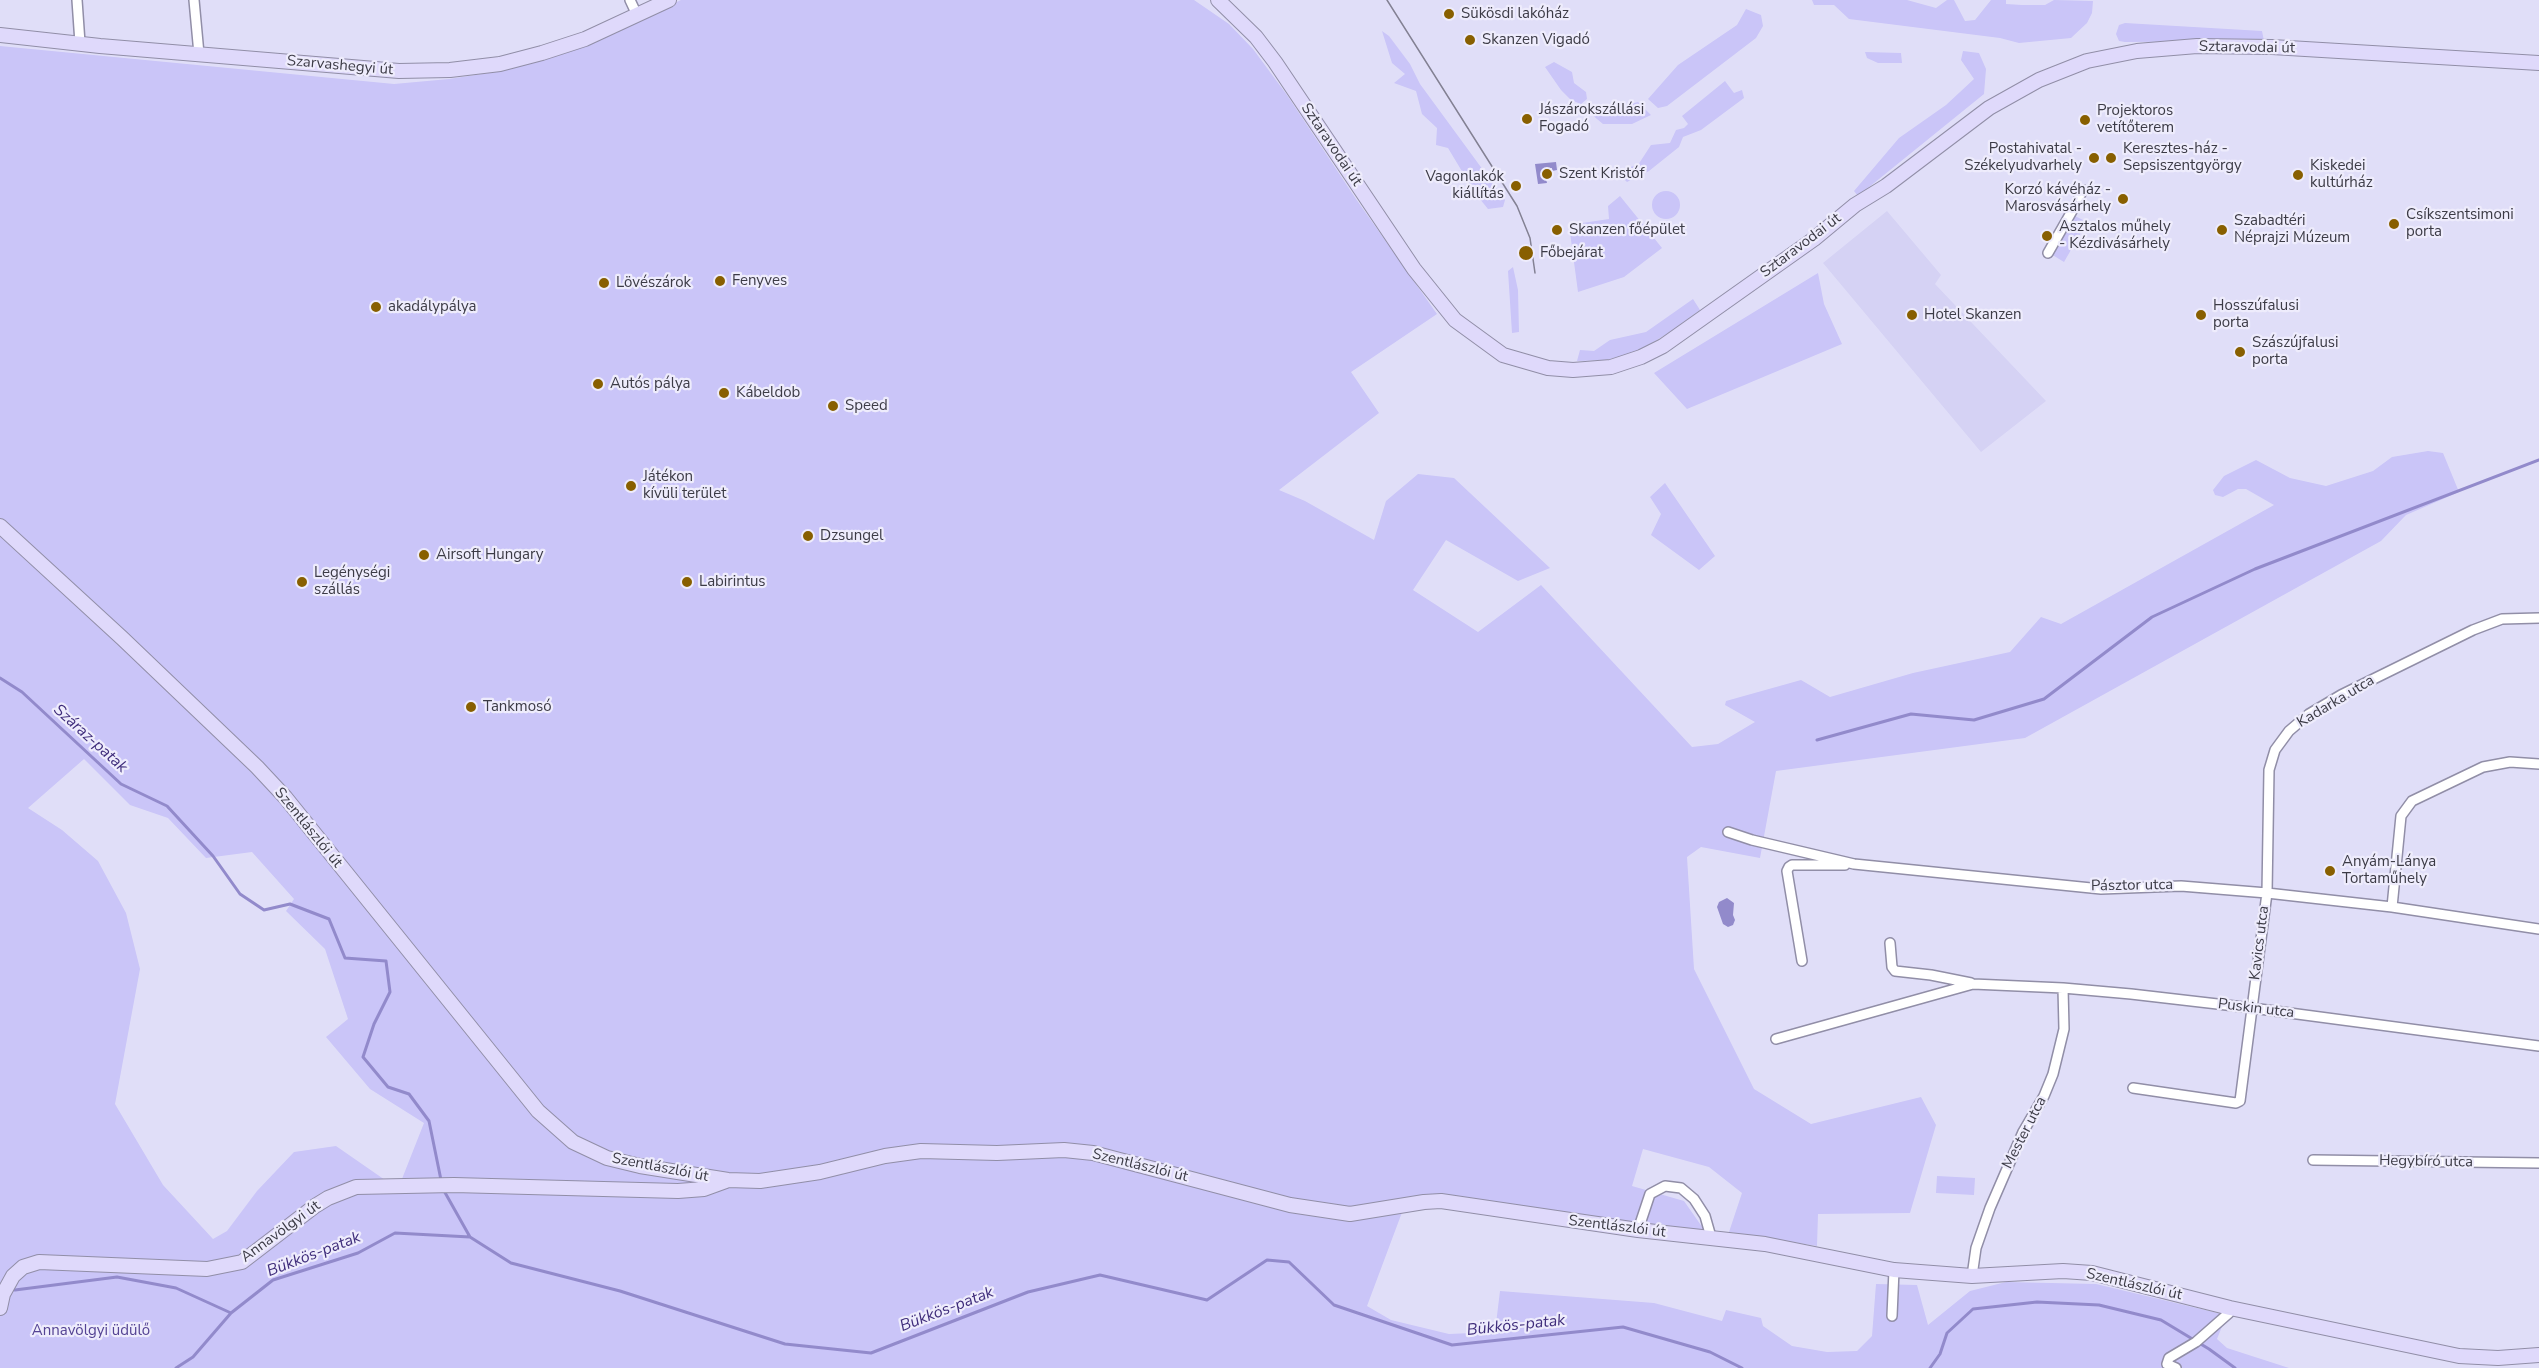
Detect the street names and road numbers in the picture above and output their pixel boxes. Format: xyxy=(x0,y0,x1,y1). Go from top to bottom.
street label: Sztaravodai út xyxy=(2199,38,2295,58)
street label: Szarvashegyi út xyxy=(286,52,394,80)
street label: Sztaravodai út xyxy=(1297,100,1365,190)
street label: Sztaravodai út xyxy=(1757,210,1845,282)
street label: Kadarka utca xyxy=(2294,672,2378,732)
street label: Szentlászlói út xyxy=(270,784,346,872)
street label: Pásztor utca xyxy=(2091,876,2173,896)
street label: Kavics utca xyxy=(2247,905,2273,981)
street label: Puskin utca xyxy=(2217,995,2295,1023)
street label: Mester utca xyxy=(1999,1094,2051,1172)
street label: Szentlászlói út xyxy=(1090,1145,1190,1187)
street label: Szentlászlói út xyxy=(610,1150,710,1186)
street label: Hegybíró utca xyxy=(2379,1152,2473,1172)
street label: Annavölgyi út xyxy=(238,1197,324,1267)
street label: Szentlászlói út xyxy=(1567,1212,1667,1242)
street label: Szentlászlói út xyxy=(2084,1265,2184,1305)

